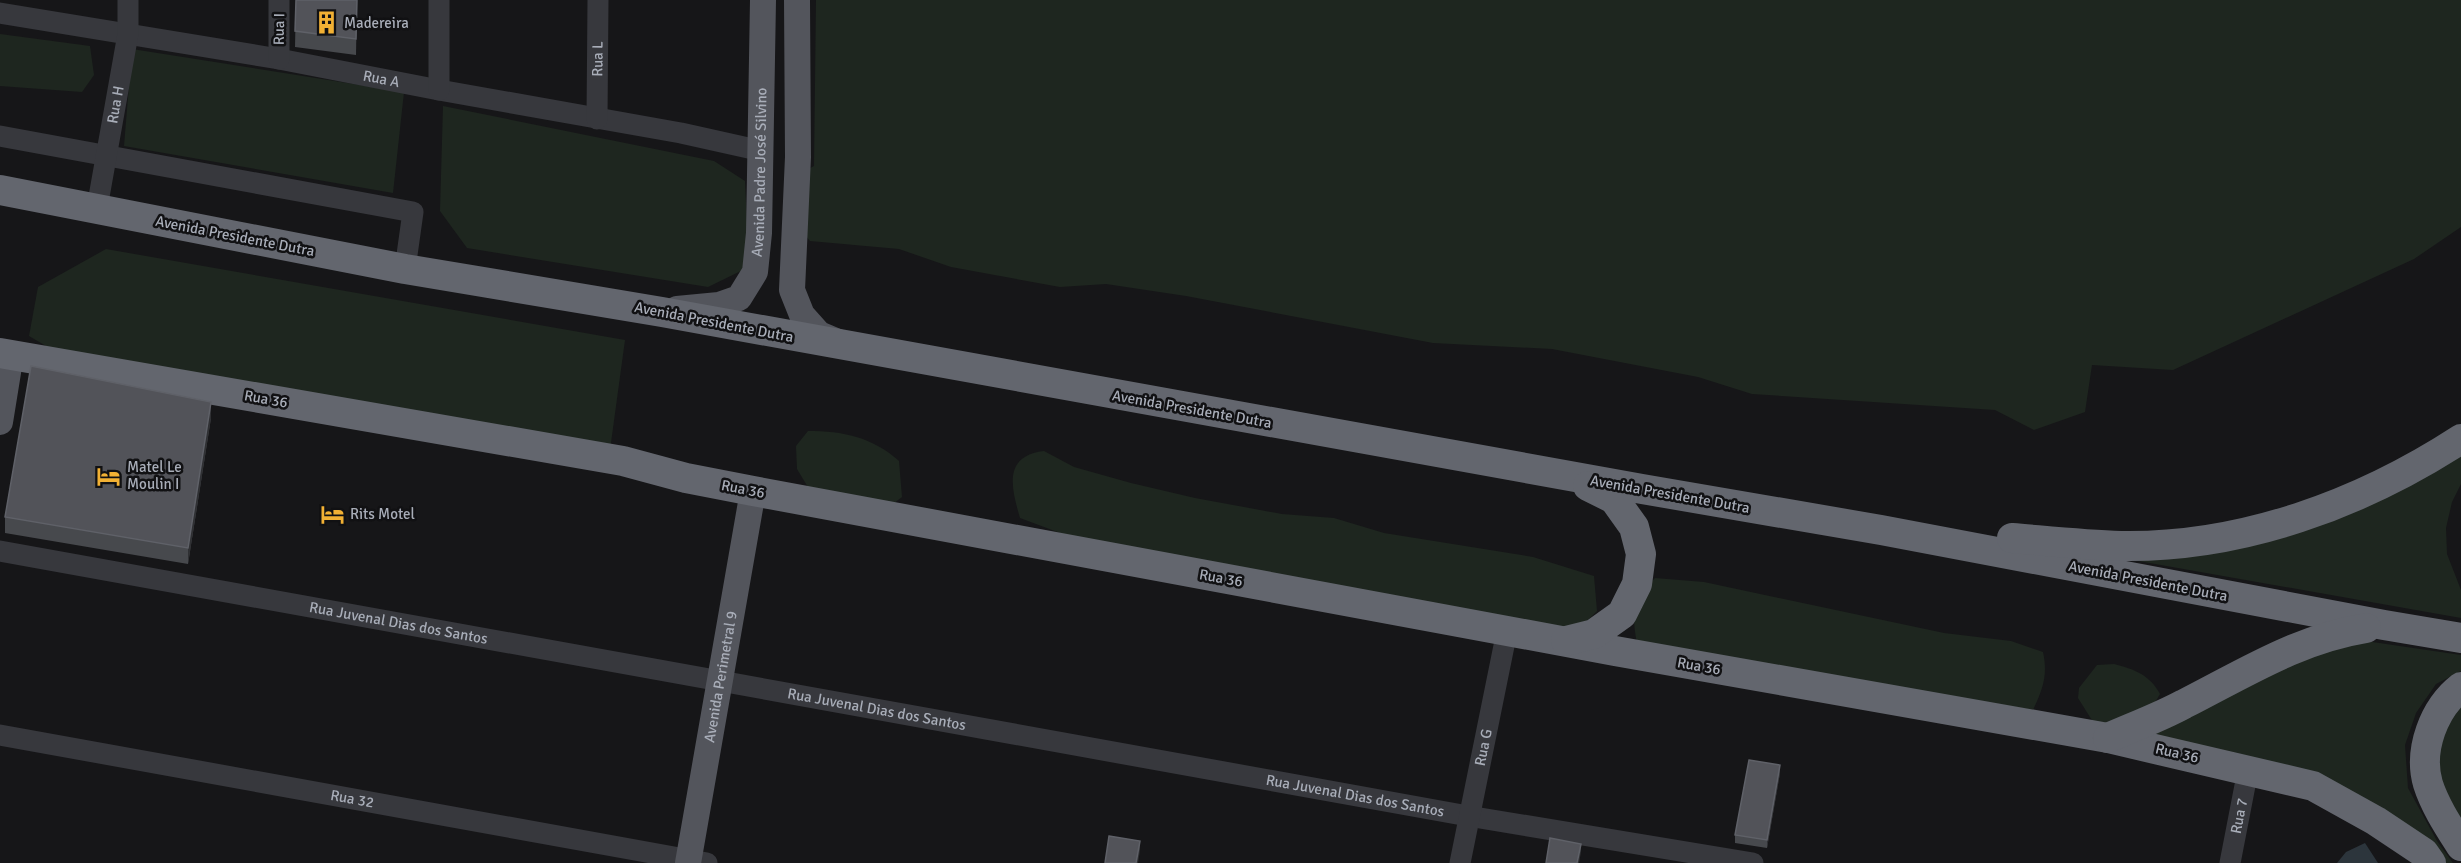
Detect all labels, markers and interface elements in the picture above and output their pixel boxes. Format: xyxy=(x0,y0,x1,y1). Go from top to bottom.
building icon: Madereira xyxy=(313,10,339,36)
street label: Rua I xyxy=(270,13,288,45)
place label: Madereira xyxy=(344,14,409,32)
street label: Rua L xyxy=(588,41,607,77)
street label: Rua A xyxy=(361,66,401,91)
street label: Rua H xyxy=(103,84,128,125)
street label: Avenida Padre José Silvino xyxy=(748,87,771,258)
street label: Avenida Presidente Dutra xyxy=(154,212,316,260)
street label: Avenida Presidente Dutra xyxy=(633,298,795,346)
street label: Rua 36 xyxy=(243,386,289,412)
street label: Avenida Presidente Dutra xyxy=(1111,386,1273,432)
place label: Matel Le Moulin I xyxy=(127,458,182,493)
hotel icon: Matel Le Moulin I xyxy=(96,463,122,489)
street label: Avenida Presidente Dutra xyxy=(1589,471,1751,517)
street label: Rua 36 xyxy=(720,476,766,502)
hotel icon: Rits Motel xyxy=(319,501,345,527)
place label: Rits Motel xyxy=(350,505,415,523)
street label: Avenida Presidente Dutra xyxy=(2067,557,2229,605)
street label: Rua 36 xyxy=(1198,565,1244,591)
street label: Rua Juvenal Dias dos Santos xyxy=(308,598,490,648)
street label: Avenida Perimetral 9 xyxy=(700,610,741,744)
street label: Rua 36 xyxy=(1676,653,1722,679)
street label: Rua Juvenal Dias dos Santos xyxy=(786,684,968,734)
street label: Rua G xyxy=(1471,727,1496,768)
street label: Rua 36 xyxy=(2154,739,2200,767)
street label: Rua Juvenal Dias dos Santos xyxy=(1264,771,1446,821)
street label: Rua 32 xyxy=(329,786,376,812)
street label: Rua 7 xyxy=(2227,797,2251,835)

